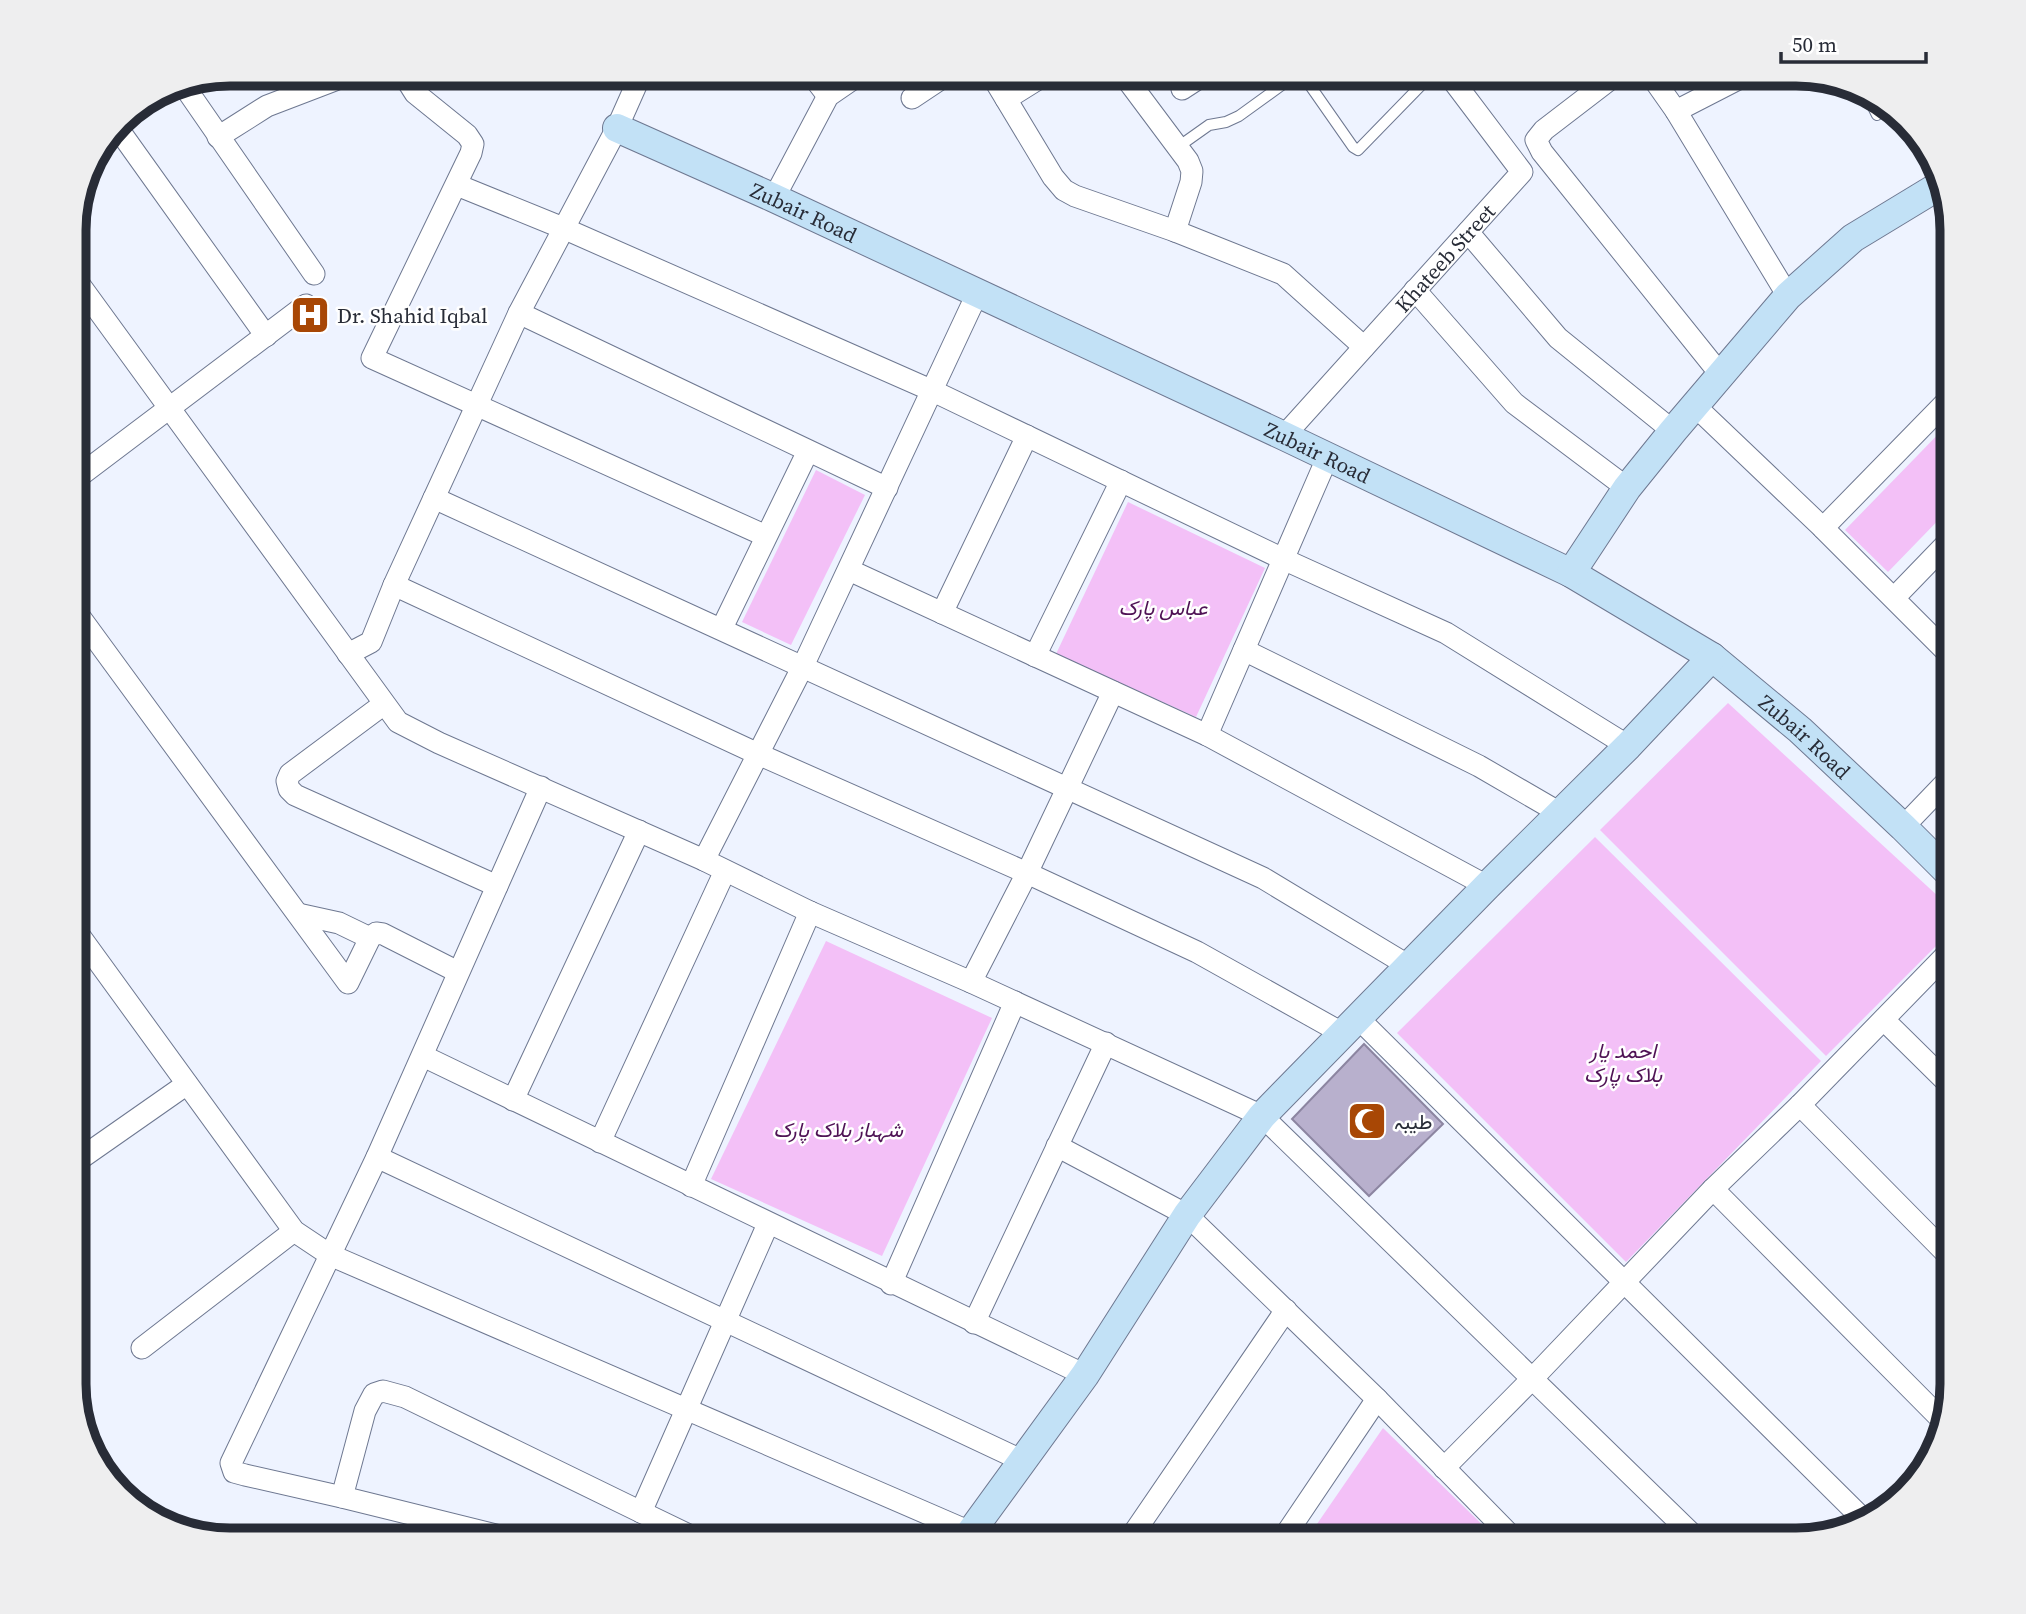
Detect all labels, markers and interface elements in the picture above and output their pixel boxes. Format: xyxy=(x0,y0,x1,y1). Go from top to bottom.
scale bar xyxy=(1781,21,1926,65)
text: 50 m xyxy=(1792,30,1837,59)
street label: Zubair Road xyxy=(746,175,862,249)
street label: Khateeb Street xyxy=(1388,197,1501,318)
hospital icon: Dr. Shahid Iqbal xyxy=(289,294,331,336)
place label: Dr. Shahid Iqbal xyxy=(337,301,488,330)
street label: Zubair Road xyxy=(1260,415,1375,490)
park label: عباس پارک xyxy=(1118,593,1209,622)
street label: Zubair Road xyxy=(1753,687,1857,785)
park label: احمد یار بلاک پارک xyxy=(1584,1036,1663,1089)
mosque icon: طیبہ xyxy=(1346,1100,1388,1142)
place label: طیبہ xyxy=(1394,1107,1432,1136)
park label: شہباز بلاک پارک xyxy=(773,1115,903,1144)

